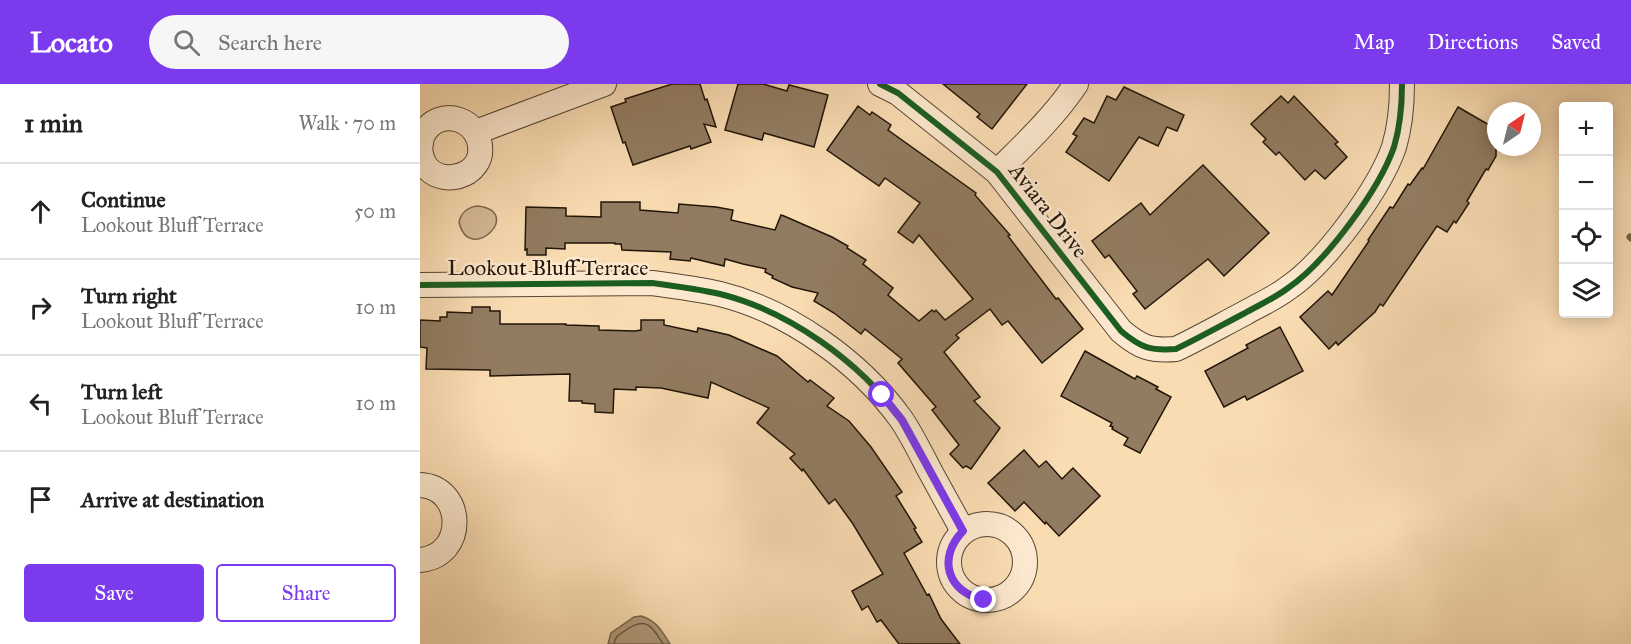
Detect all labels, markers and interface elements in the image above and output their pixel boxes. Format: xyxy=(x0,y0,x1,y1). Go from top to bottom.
search box xyxy=(149,15,569,69)
text: Locato xyxy=(30,25,113,60)
icon: search xyxy=(170,26,203,59)
text: Search here xyxy=(218,29,322,56)
text: Map xyxy=(1354,29,1395,55)
text: Directions xyxy=(1428,29,1518,55)
text: Saved xyxy=(1551,29,1601,55)
north arrow xyxy=(1487,102,1541,156)
map controls xyxy=(1559,102,1613,318)
button: + xyxy=(1559,102,1613,156)
text: 1 min xyxy=(24,107,83,139)
text: Walk · 70 m xyxy=(298,111,396,135)
button: − xyxy=(1559,156,1613,210)
street label: Aviara Drive xyxy=(1003,157,1094,263)
text: Continue xyxy=(81,186,166,213)
icon: ahead xyxy=(24,195,57,228)
text: 50 m xyxy=(354,199,396,223)
button: locate xyxy=(1559,210,1613,264)
text: Lookout Bluff Terrace xyxy=(81,213,264,237)
street label: Lookout Bluff Terrace xyxy=(448,254,648,281)
button: layers xyxy=(1559,264,1613,318)
text: Turn right xyxy=(81,282,177,309)
icon: right xyxy=(24,291,57,324)
text: 10 m xyxy=(355,295,396,319)
text: Lookout Bluff Terrace xyxy=(81,309,264,333)
text: Turn left xyxy=(81,378,163,405)
route start xyxy=(868,381,894,407)
icon: left xyxy=(24,387,57,420)
text: 10 m xyxy=(355,391,396,415)
text: Lookout Bluff Terrace xyxy=(81,405,264,429)
icon: arrive xyxy=(24,483,57,516)
text: Arrive at destination xyxy=(81,486,264,513)
button: Save xyxy=(24,564,204,622)
button: Share xyxy=(216,564,396,622)
route end xyxy=(970,586,996,612)

